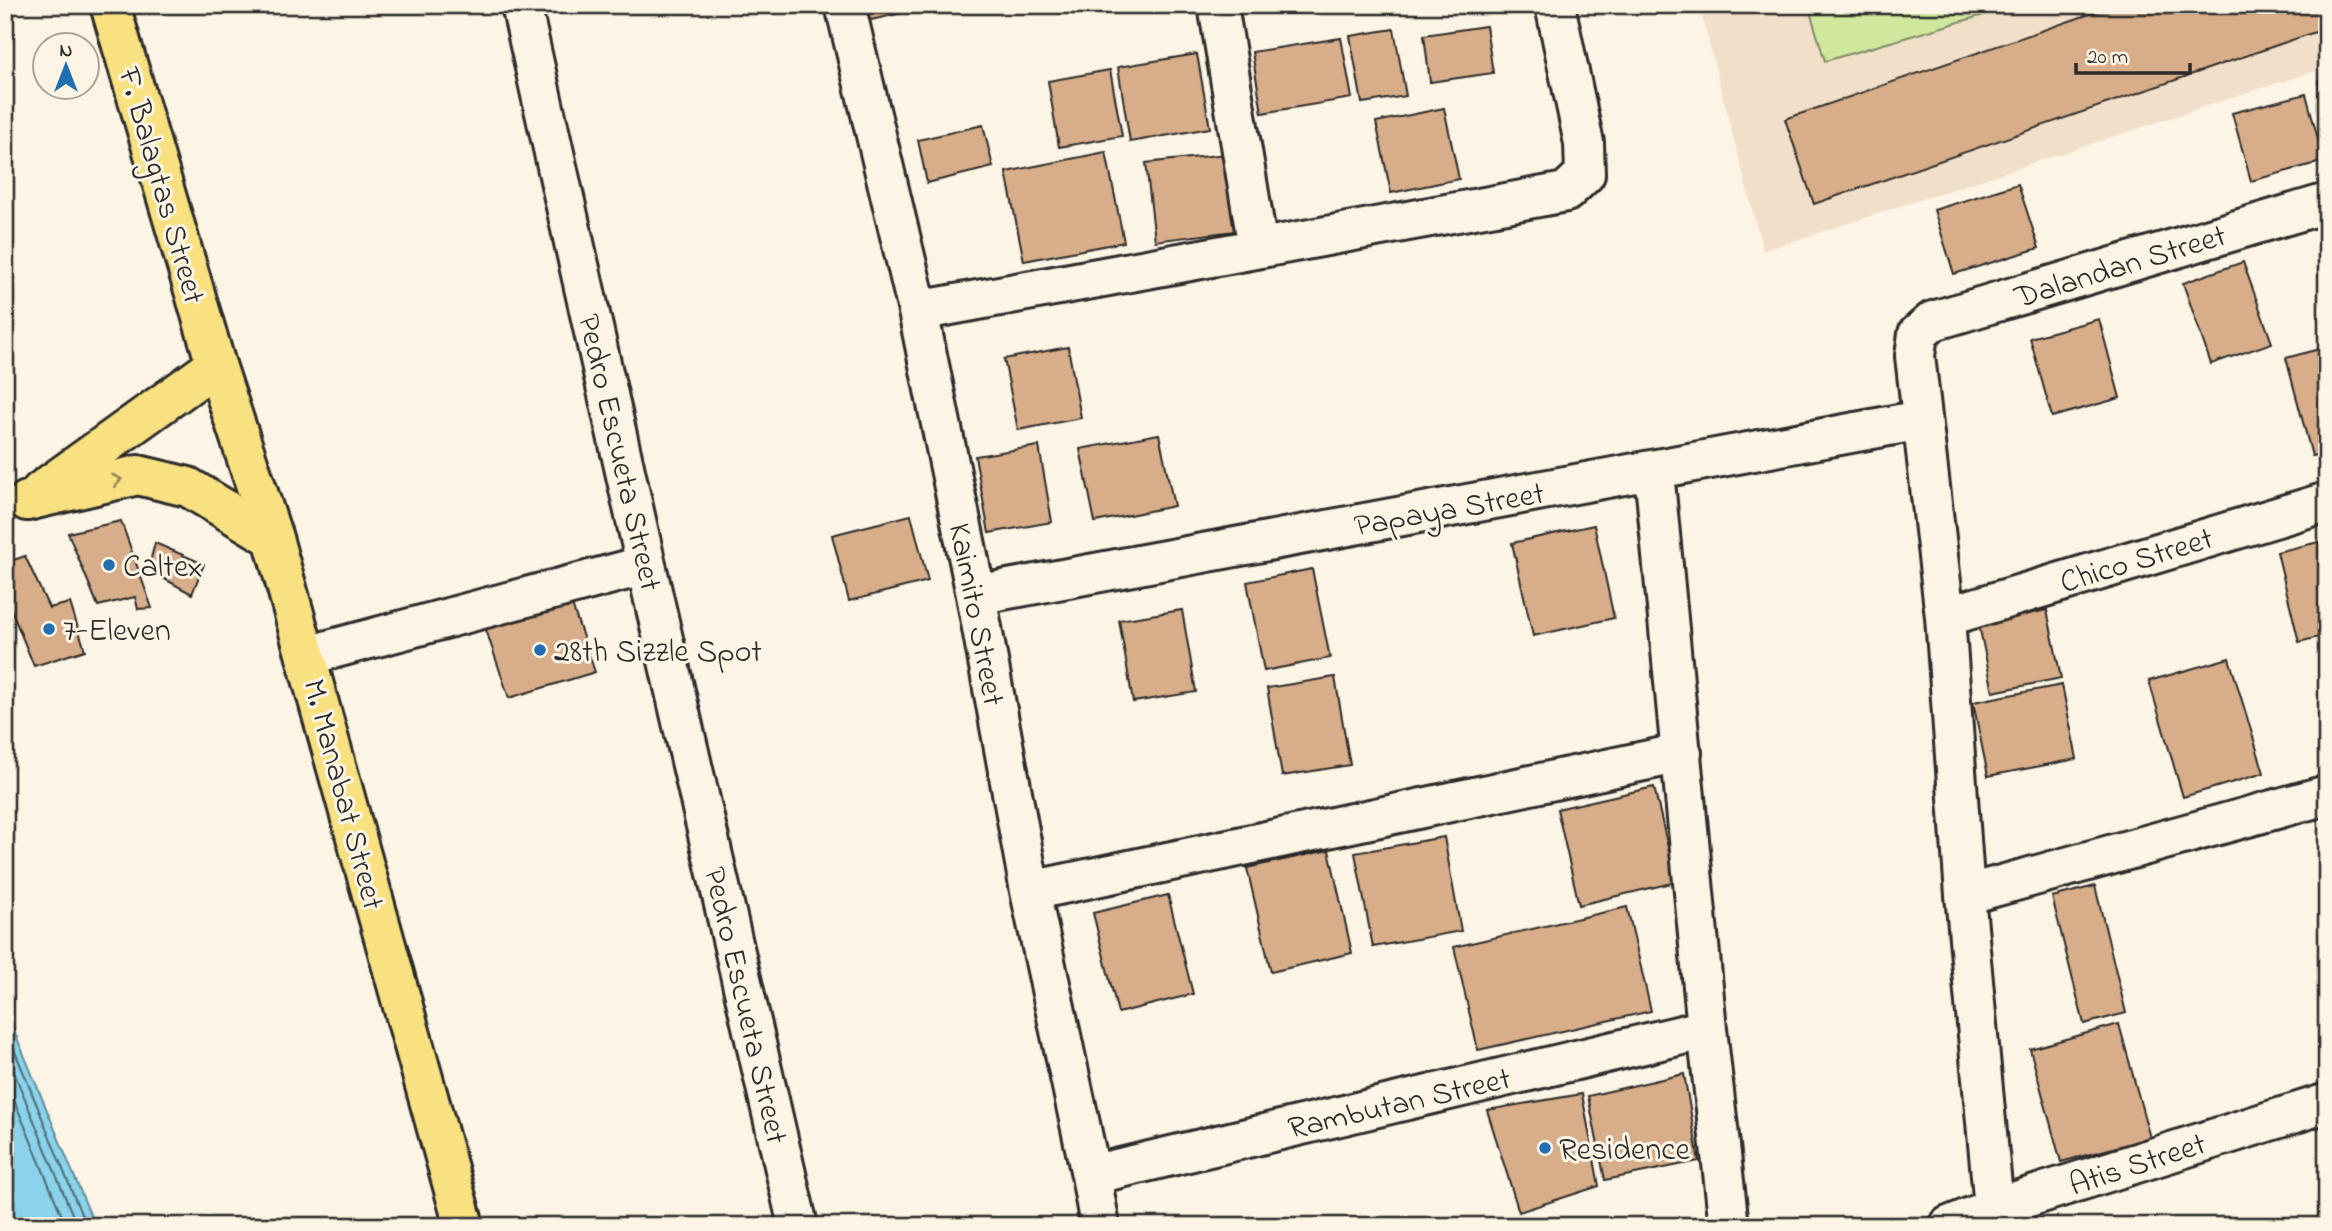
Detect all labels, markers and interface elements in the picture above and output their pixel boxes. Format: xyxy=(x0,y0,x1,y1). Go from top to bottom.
north arrow xyxy=(32,32,102,102)
scale bar xyxy=(2076,32,2190,76)
text: N xyxy=(60,38,73,65)
text: 20 m xyxy=(2087,43,2128,73)
street label: F. Balagtas Street xyxy=(103,61,216,310)
street label: Dalandan Street xyxy=(2009,214,2233,323)
street label: Pedro Escueta Street xyxy=(563,310,672,596)
street label: Papaya Street xyxy=(1351,472,1549,551)
one-way arrow xyxy=(111,474,123,488)
street label: Chico Street xyxy=(2055,517,2220,608)
street label: Kaimito Street xyxy=(934,519,1015,710)
place label: Caltex xyxy=(123,545,203,592)
marker: Caltex xyxy=(101,557,117,573)
place label: 7-Eleven xyxy=(63,609,171,656)
marker: 7-Eleven xyxy=(41,621,57,637)
place label: 28th Sizzle Spot xyxy=(554,630,762,677)
marker: 28th Sizzle Spot xyxy=(532,642,548,658)
street label: M. Manabat Street xyxy=(288,674,395,916)
street label: Pedro Escueta Street xyxy=(689,863,798,1149)
street label: Rambutan Street xyxy=(1284,1057,1516,1154)
street label: Atis Street xyxy=(2064,1122,2213,1210)
place label: Residence xyxy=(1559,1128,1690,1175)
marker: Residence xyxy=(1537,1140,1553,1156)

